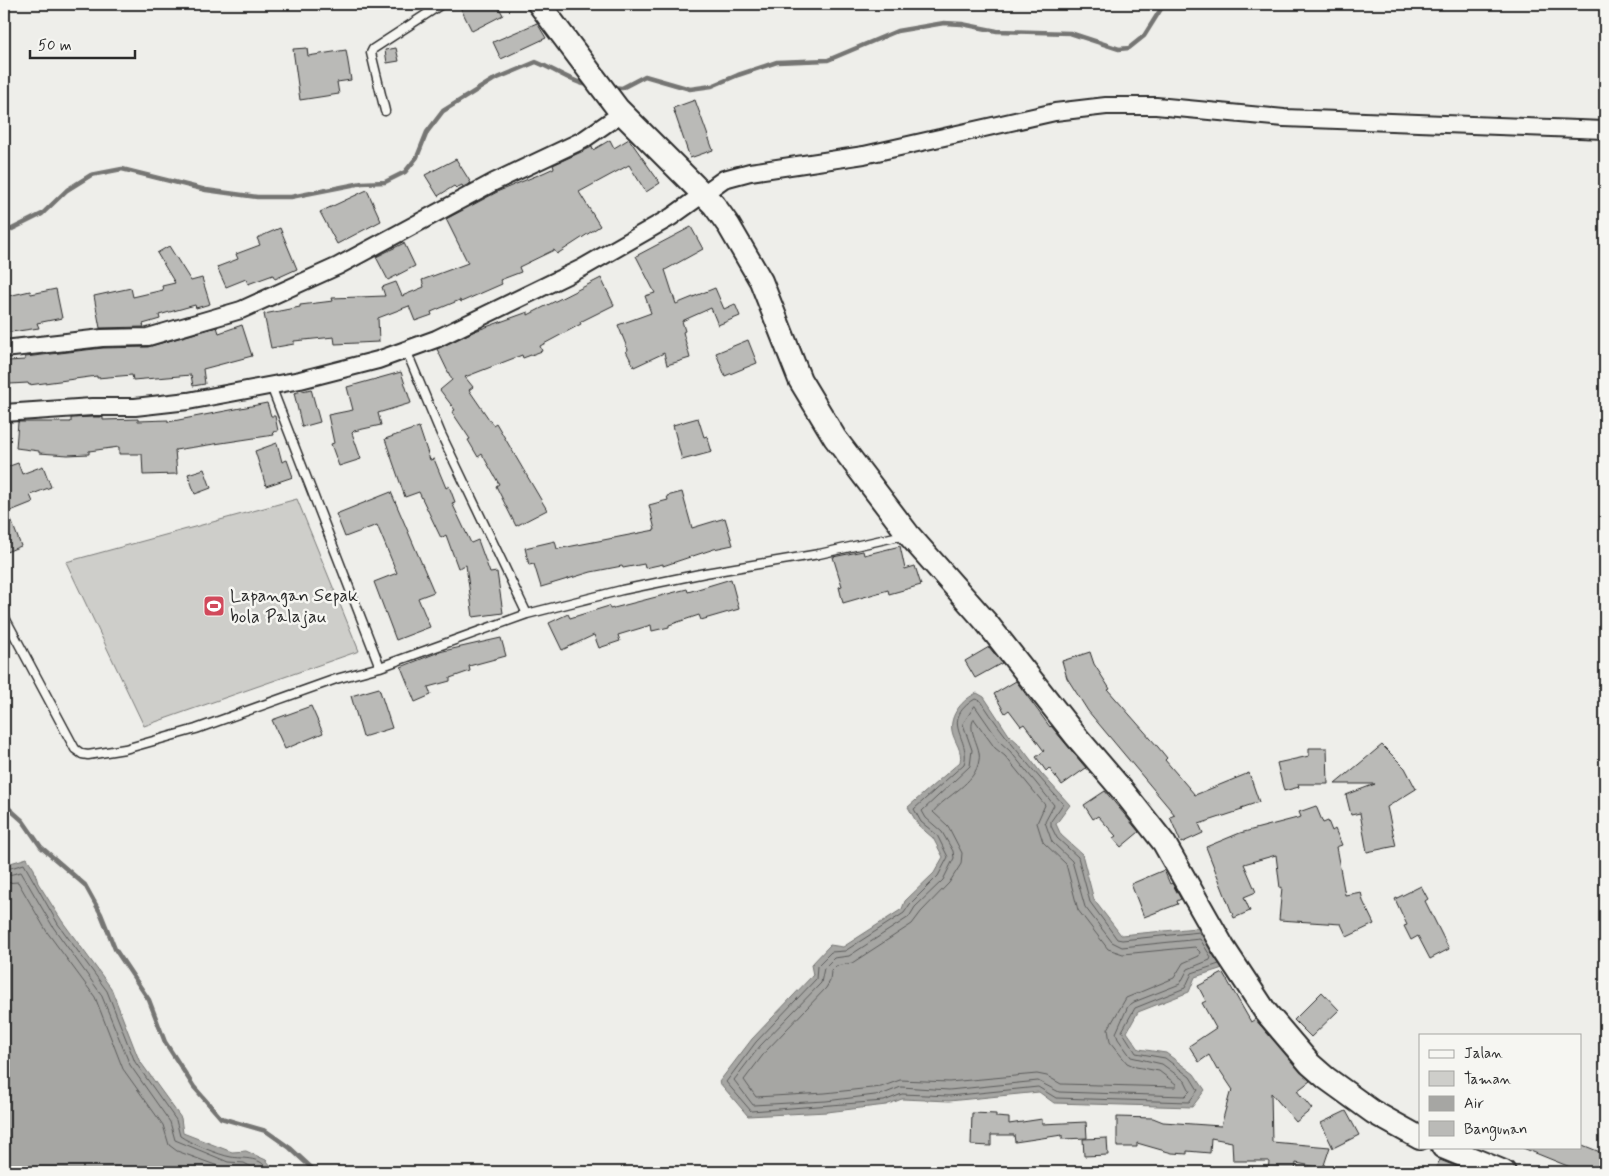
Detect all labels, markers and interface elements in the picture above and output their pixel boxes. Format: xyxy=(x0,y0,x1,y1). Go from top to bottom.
scale bar xyxy=(30,28,135,60)
text: 50 m xyxy=(38,36,72,56)
place label: Lapangan Sepak bola Palajau xyxy=(230,584,358,629)
sports icon: Lapangan Sepak bola Palajau xyxy=(202,594,226,618)
legend xyxy=(1419,1034,1582,1148)
text: Jalan xyxy=(1464,1044,1503,1064)
text: Taman xyxy=(1464,1070,1512,1090)
text: Air xyxy=(1464,1094,1484,1114)
text: Bangunan xyxy=(1464,1120,1527,1141)

